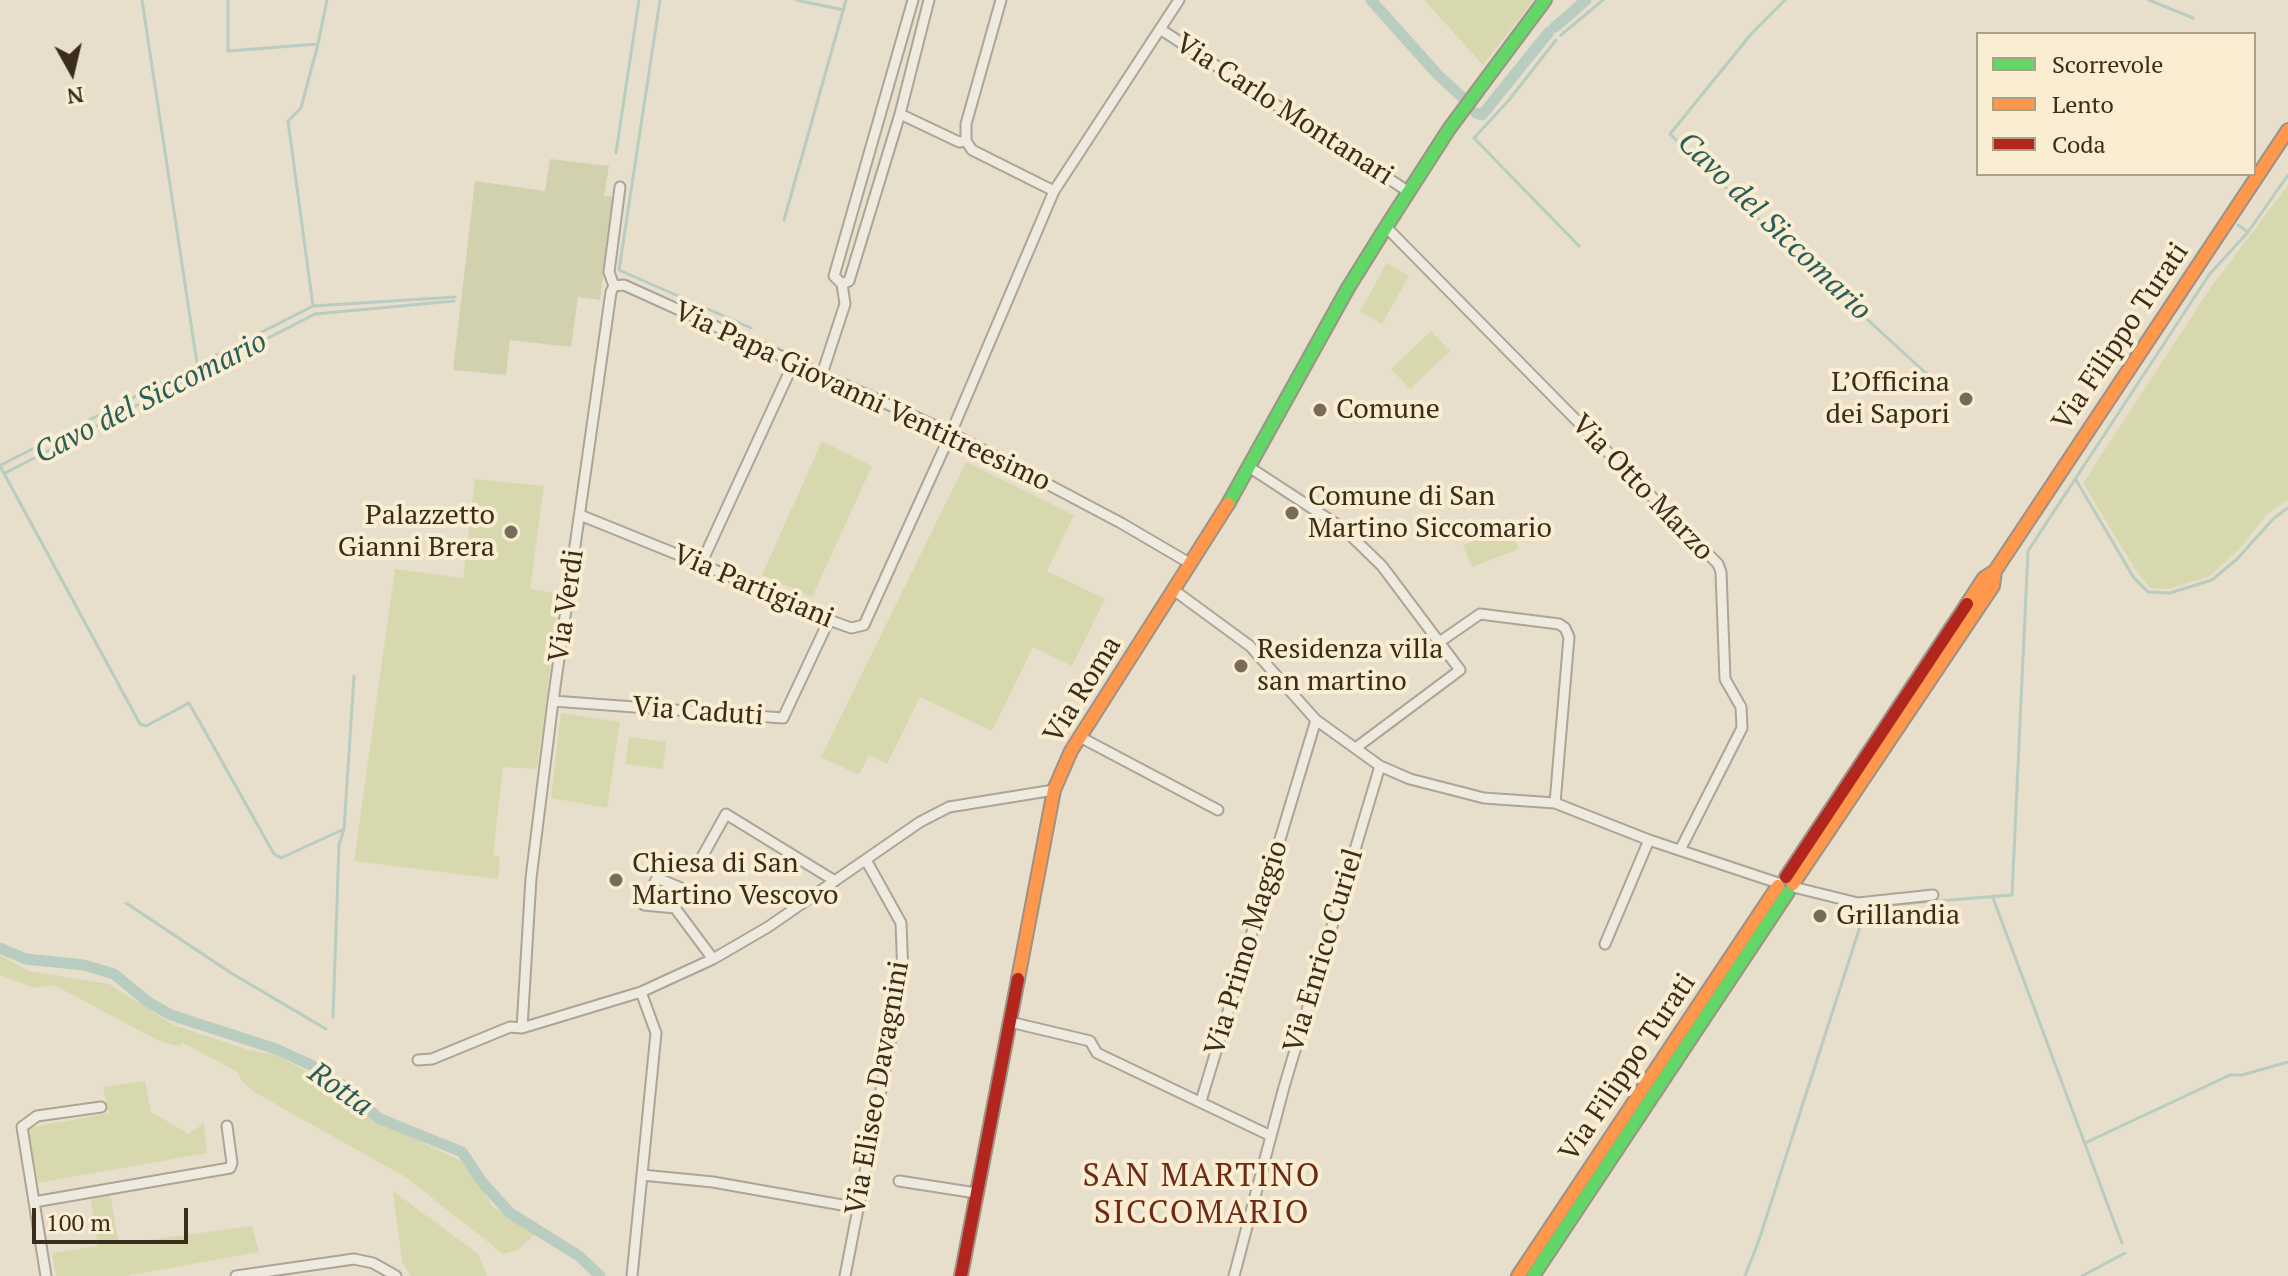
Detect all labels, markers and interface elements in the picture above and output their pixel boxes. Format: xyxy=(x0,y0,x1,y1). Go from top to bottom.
street label: Via Carlo Montanari xyxy=(1169,27,1399,193)
north arrow xyxy=(32,32,112,112)
legend xyxy=(1976,32,2256,176)
text: Scorrevole xyxy=(2052,48,2163,80)
text: N xyxy=(65,81,86,112)
text: Lento xyxy=(2052,88,2114,120)
water label: Cavo del Siccomario xyxy=(1670,125,1878,329)
text: Coda xyxy=(2052,128,2106,160)
street label: Via Filippo Turati xyxy=(2046,237,2196,437)
street label: Via Papa Giovanni Ventitreesimo xyxy=(669,295,1055,499)
water label: Cavo del Siccomario xyxy=(29,324,273,472)
place label: L’Officina dei Sapori xyxy=(1825,366,1950,432)
marker: L’Officina dei Sapori xyxy=(1957,390,1975,408)
place label: Comune xyxy=(1336,393,1440,427)
marker: Comune xyxy=(1311,401,1329,419)
street label: Via Otto Marzo xyxy=(1564,408,1720,568)
place label: Comune di San Martino Siccomario xyxy=(1308,480,1552,546)
place label: Palazzetto Gianni Brera xyxy=(338,499,495,565)
marker: Comune di San Martino Siccomario xyxy=(1283,504,1301,522)
marker: Palazzetto Gianni Brera xyxy=(502,523,520,541)
street label: Via Partigiani xyxy=(668,538,838,636)
street label: Via Verdi xyxy=(542,547,592,665)
street label: Via Roma xyxy=(1037,630,1129,750)
place label: Residenza villa san martino xyxy=(1257,633,1443,699)
marker: Residenza villa san martino xyxy=(1232,657,1250,675)
street label: Via Caduti xyxy=(631,691,765,733)
street label: Via Primo Maggio xyxy=(1198,837,1296,1059)
street label: Via Enrico Curiel xyxy=(1277,845,1371,1057)
place label: Chiesa di San Martino Vescovo xyxy=(632,847,838,913)
marker: Chiesa di San Martino Vescovo xyxy=(607,871,625,889)
place label: Grillandia xyxy=(1836,899,1960,933)
marker: Grillandia xyxy=(1811,907,1829,925)
street label: Via Eliseo Davagnini xyxy=(839,958,917,1218)
street label: Via Filippo Turati xyxy=(1553,968,1703,1168)
water label: Rotta xyxy=(301,1055,379,1125)
district label: SAN MARTINO SICCOMARIO xyxy=(1083,1158,1321,1233)
scale bar xyxy=(36,1192,192,1242)
text: 100 m xyxy=(46,1206,111,1238)

